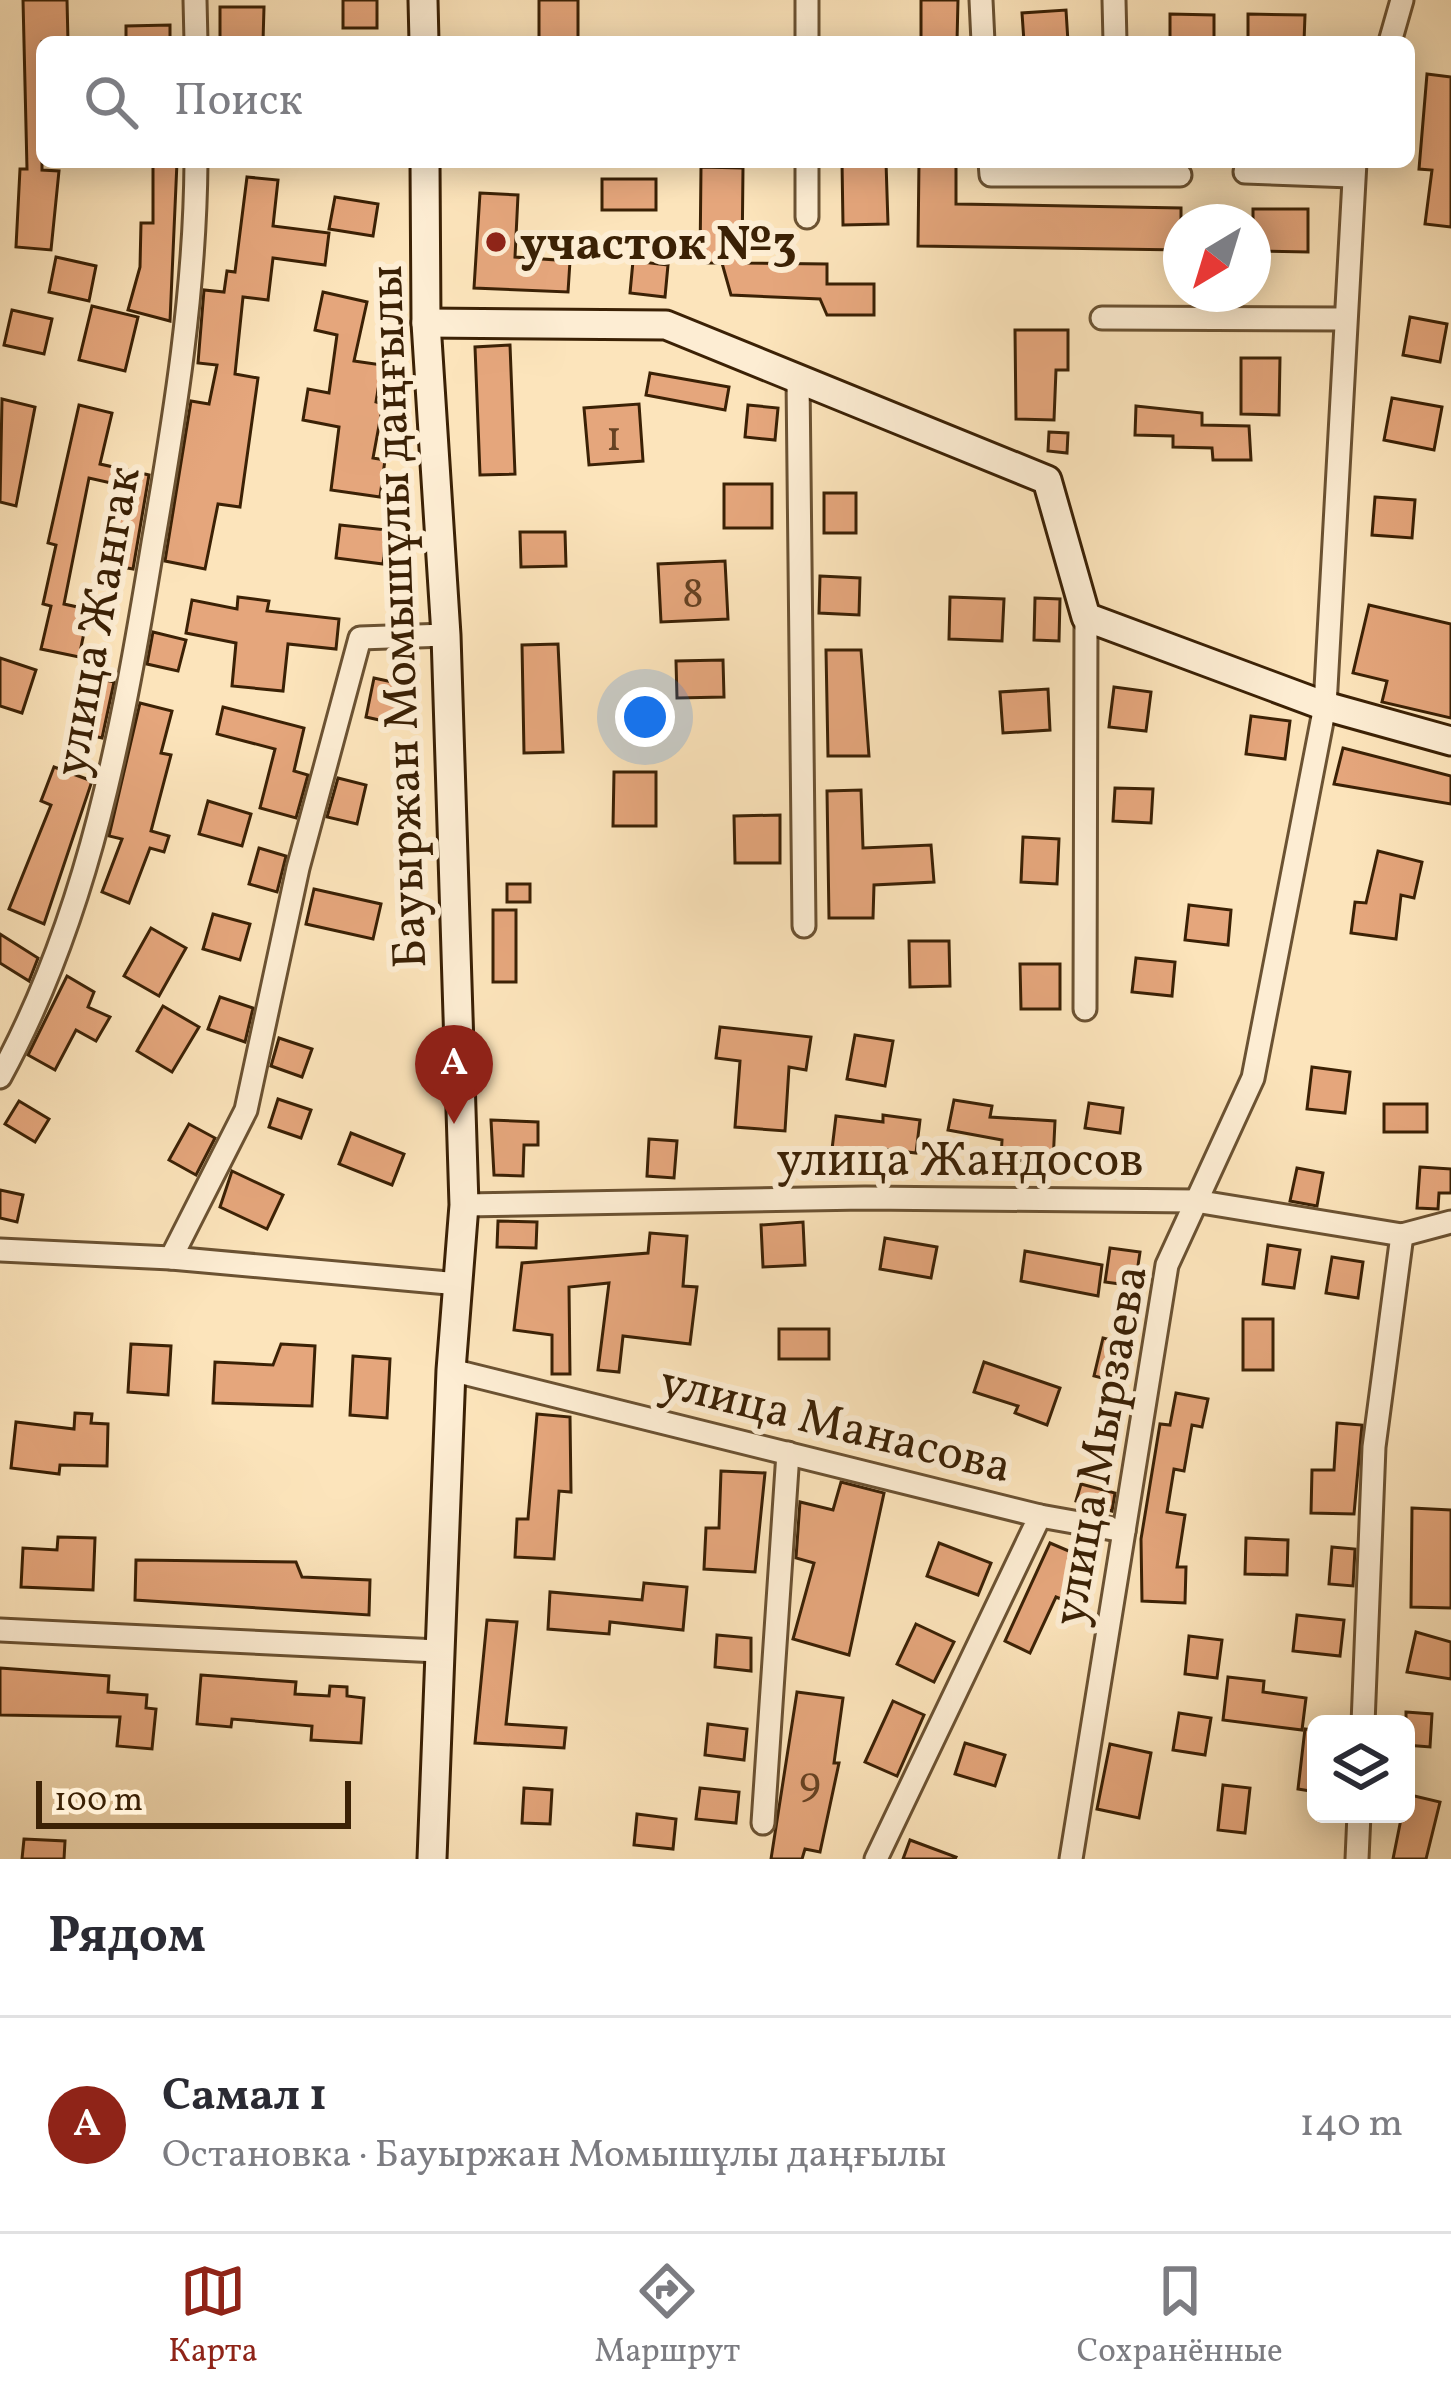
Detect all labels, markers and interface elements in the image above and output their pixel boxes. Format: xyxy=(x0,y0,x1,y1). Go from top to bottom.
search box xyxy=(36,36,1415,168)
icon: search xyxy=(78,69,144,135)
text: Поиск xyxy=(174,71,303,134)
north arrow xyxy=(1163,204,1271,312)
place label: участок №3 xyxy=(520,213,797,280)
marker: участок №3 xyxy=(483,229,509,255)
street label: Бауыржан Момышұлы даңғылы xyxy=(355,264,446,970)
house number: 1 xyxy=(606,410,622,469)
street label: улица Жангак xyxy=(39,462,160,782)
house number: 8 xyxy=(682,567,704,626)
your location xyxy=(615,687,675,747)
pin: A xyxy=(415,1025,493,1124)
street label: улица Жандосов xyxy=(776,1129,1144,1196)
street label: улица Мырзаева xyxy=(1038,1260,1167,1631)
street label: улица Манасова xyxy=(652,1350,1018,1502)
map controls xyxy=(1307,1715,1415,1823)
button: layers xyxy=(1307,1715,1415,1823)
house number: 9 xyxy=(799,1755,821,1814)
scale bar xyxy=(36,1775,351,1828)
text: 100 m xyxy=(54,1779,143,1825)
text: Рядом xyxy=(48,1902,206,1973)
text: Самал 1 xyxy=(162,2066,327,2129)
text: A xyxy=(73,2098,101,2152)
text: 140 m xyxy=(1300,2098,1403,2152)
text: Остановка · Бауыржан Момышұлы даңғылы xyxy=(162,2129,947,2183)
tab: Карта xyxy=(168,2258,258,2376)
tab: Маршрут xyxy=(595,2258,740,2376)
tab: Сохранённые xyxy=(1077,2258,1283,2376)

